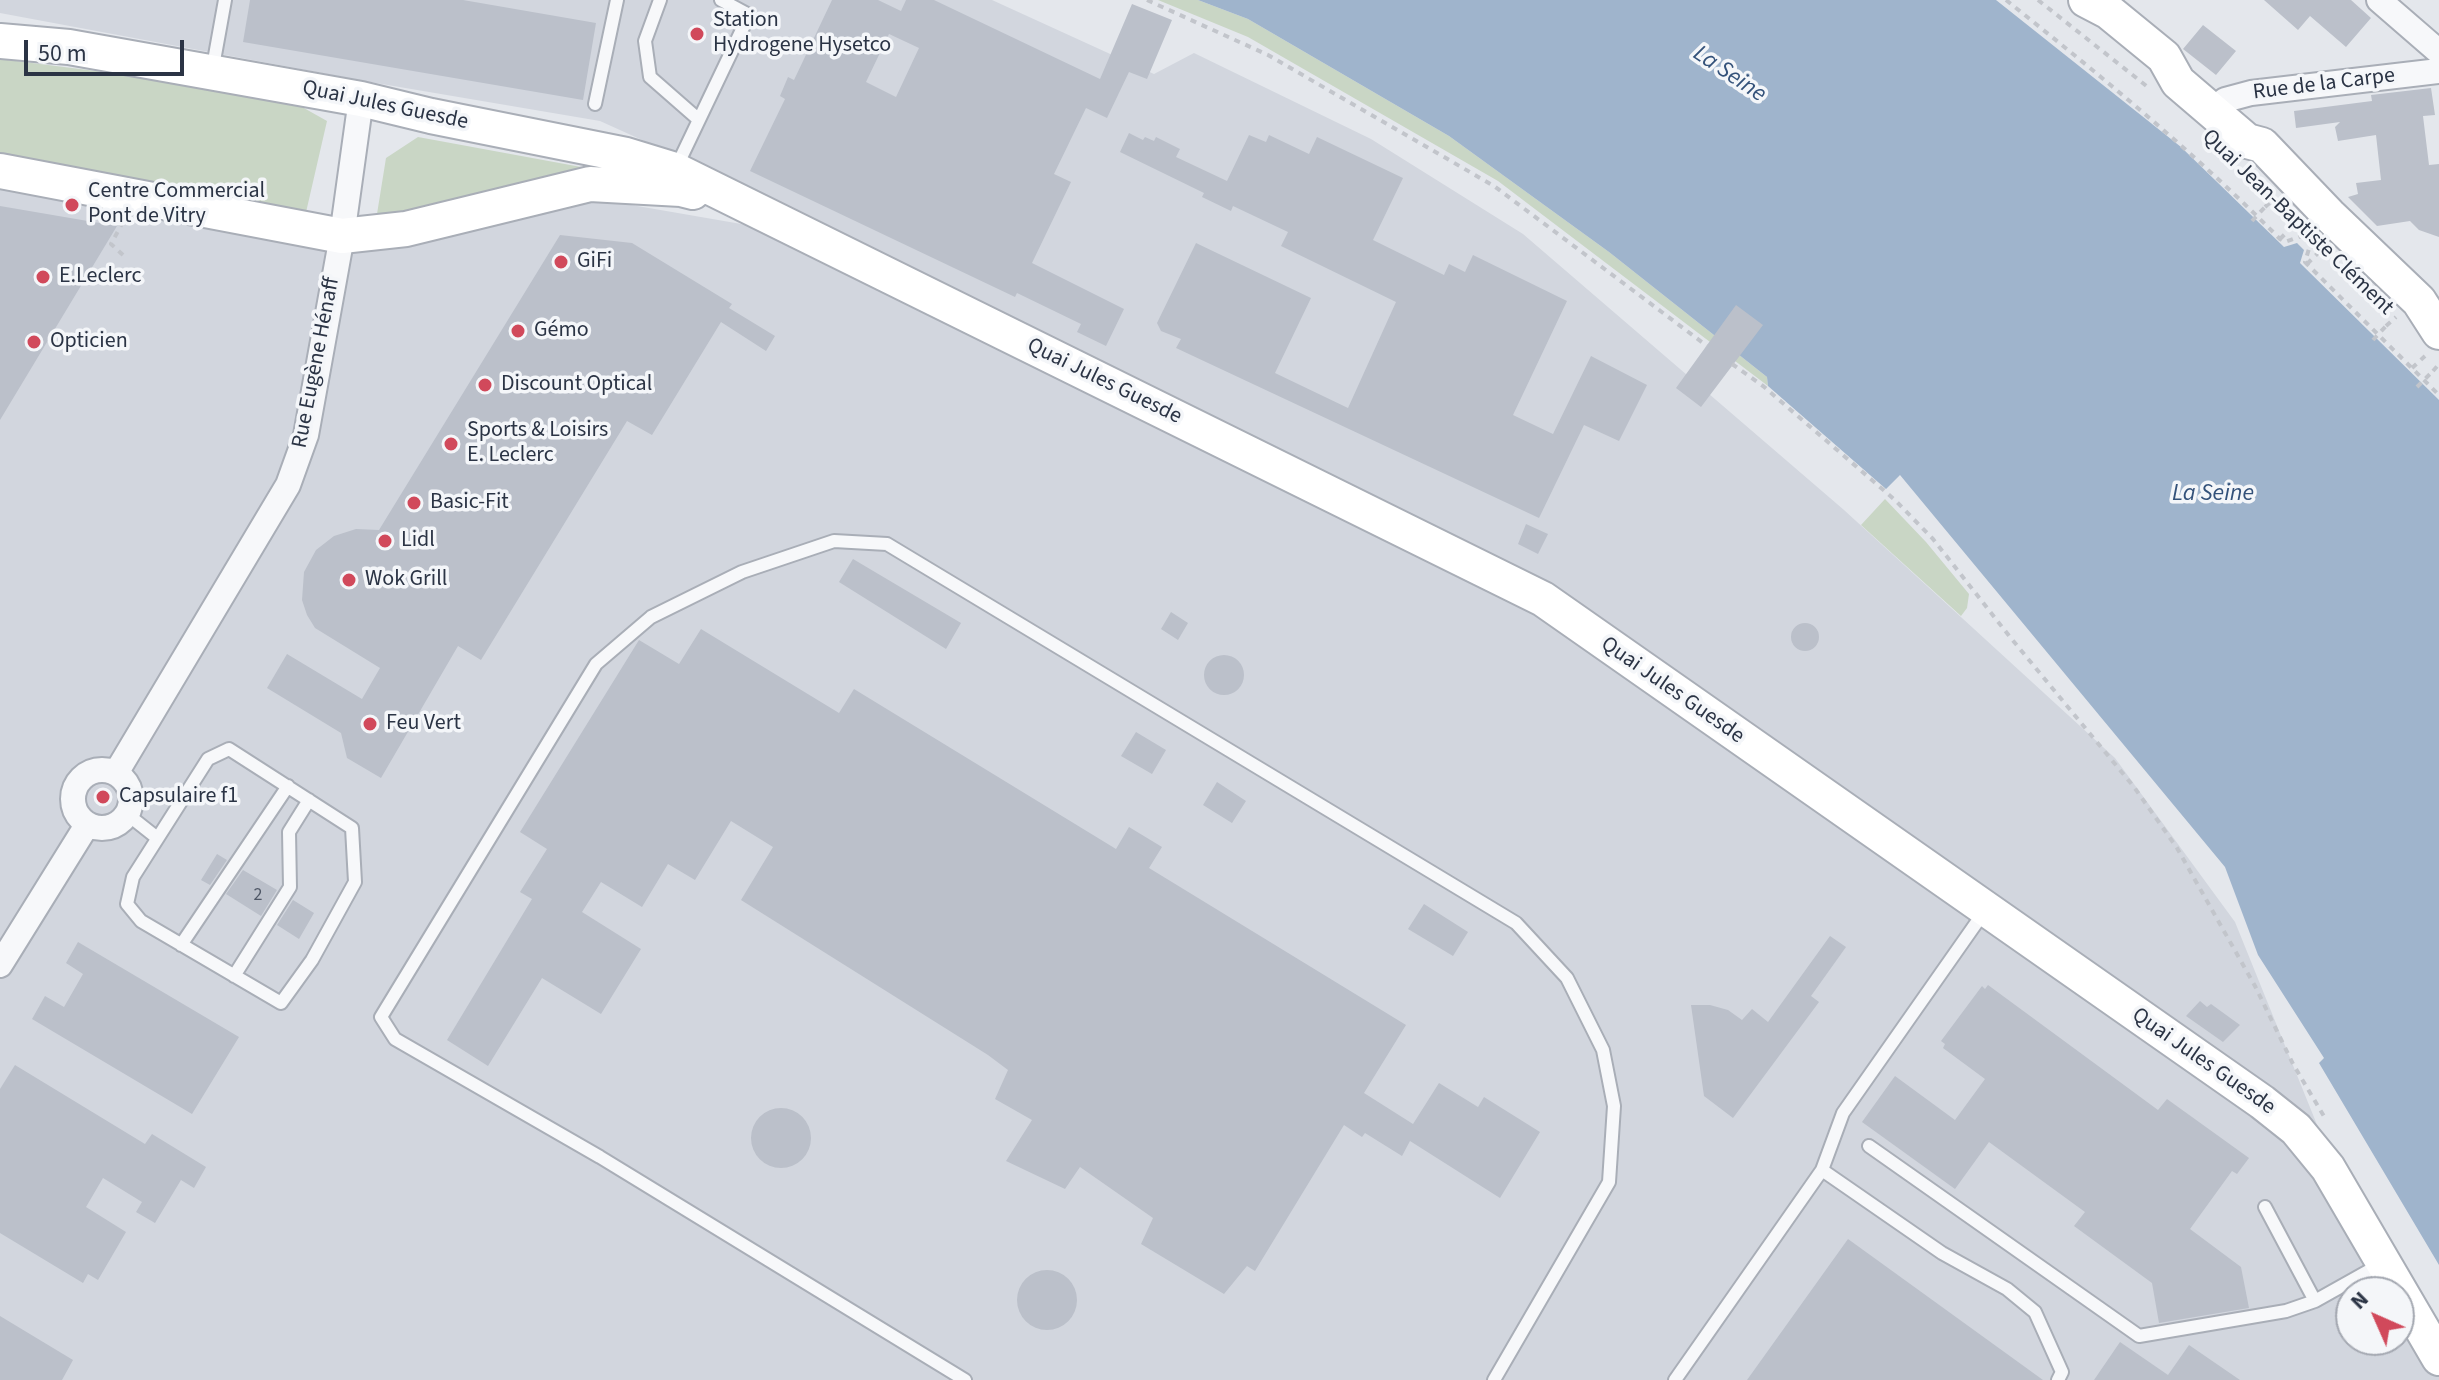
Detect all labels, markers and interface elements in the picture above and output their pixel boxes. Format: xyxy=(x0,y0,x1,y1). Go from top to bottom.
place label: Station Hydrogene Hysetco xyxy=(713,8,891,60)
scale bar xyxy=(28,24,188,74)
marker: Station Hydrogene Hysetco xyxy=(688,25,706,43)
text: 50 m xyxy=(38,36,87,71)
water label: La Seine xyxy=(1687,40,1771,110)
street label: Rue de la Carpe xyxy=(2252,63,2396,107)
street label: Quai Jules Guesde xyxy=(300,76,470,136)
street label: Quai Jean-Baptiste Clément xyxy=(2196,125,2398,321)
place label: Centre Commercial Pont de Vitry xyxy=(88,179,265,230)
marker: Centre Commercial Pont de Vitry xyxy=(63,196,81,214)
place label: GiFi xyxy=(577,249,612,275)
marker: GiFi xyxy=(552,253,570,271)
place label: E.Leclerc xyxy=(59,264,141,290)
marker: E.Leclerc xyxy=(34,268,52,286)
street label: Rue Eugène Hénaff xyxy=(287,275,347,451)
place label: Gémo xyxy=(534,318,589,344)
marker: Gémo xyxy=(509,322,527,340)
place label: Opticien xyxy=(50,329,128,355)
marker: Opticien xyxy=(25,333,43,351)
street label: Quai Jules Guesde xyxy=(1022,333,1186,431)
place label: Discount Optical xyxy=(501,372,652,398)
marker: Discount Optical xyxy=(476,376,494,394)
place label: Sports & Loisirs E. Leclerc xyxy=(467,418,608,470)
marker: Sports & Loisirs E. Leclerc xyxy=(442,435,460,453)
water label: La Seine xyxy=(2172,481,2254,509)
place label: Basic-Fit xyxy=(430,490,509,516)
marker: Basic-Fit xyxy=(405,494,423,512)
place label: Lidl xyxy=(401,528,435,554)
marker: Lidl xyxy=(376,532,394,550)
place label: Wok Grill xyxy=(365,567,447,593)
marker: Wok Grill xyxy=(340,571,358,589)
street label: Quai Jules Guesde xyxy=(1595,632,1749,750)
place label: Feu Vert xyxy=(386,711,461,737)
marker: Feu Vert xyxy=(361,715,379,733)
place label: Capsulaire f1 xyxy=(119,784,238,810)
marker: Capsulaire f1 xyxy=(94,788,112,806)
house number: 2 xyxy=(254,885,262,907)
street label: Quai Jules Guesde xyxy=(2126,1003,2280,1121)
north arrow xyxy=(2335,1276,2415,1356)
text: N xyxy=(2343,1284,2376,1317)

